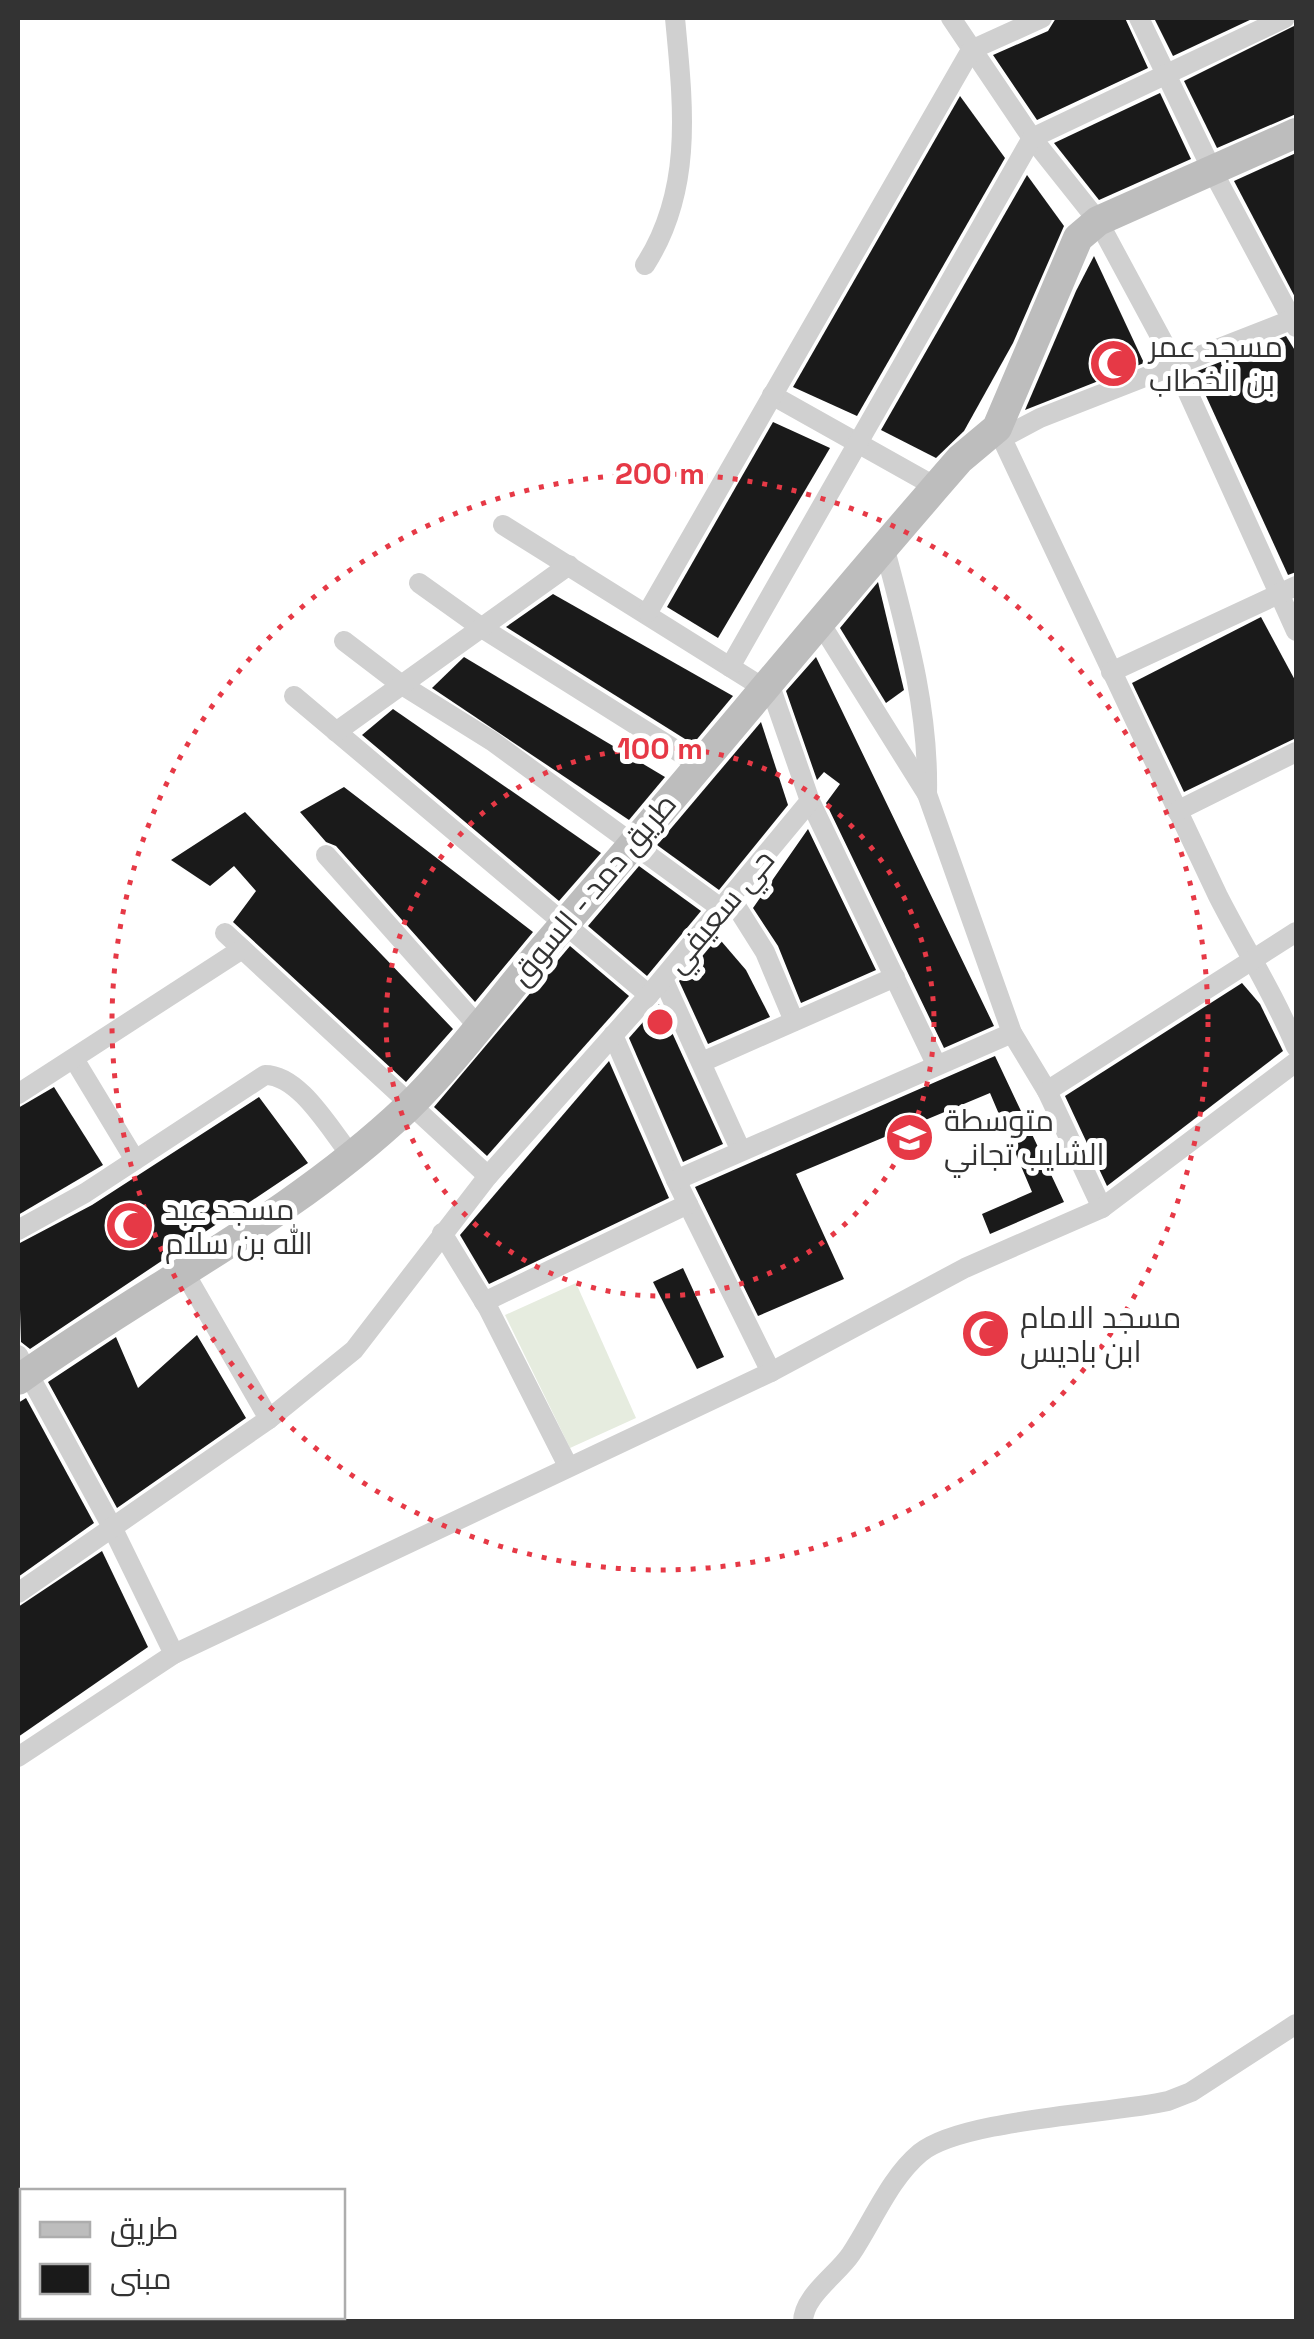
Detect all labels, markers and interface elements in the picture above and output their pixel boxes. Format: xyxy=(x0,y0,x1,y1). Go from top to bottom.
place label: مسجد عمر بن الخطاب xyxy=(1147,327,1283,400)
mosque icon: مسجد عمر بن الخطاب xyxy=(1088,337,1140,389)
text: 200 m xyxy=(615,454,705,493)
text: 100 m xyxy=(617,729,703,768)
street label: طريق دمد - السوق xyxy=(501,785,685,993)
street label: حي سعيفي xyxy=(657,841,786,983)
centre of rings xyxy=(642,1004,678,1040)
place label: متوسطة الشايب تجاني xyxy=(944,1101,1105,1178)
school or university icon: متوسطة الشايب تجاني xyxy=(883,1111,935,1163)
place label: مسجد عبد الله بن سلام xyxy=(165,1190,313,1264)
mosque icon: مسجد عبد الله بن سلام xyxy=(104,1200,156,1252)
place label: مسجد الامام ابن باديس xyxy=(1020,1298,1181,1371)
mosque icon: مسجد الامام ابن باديس xyxy=(959,1308,1011,1360)
legend xyxy=(20,2189,345,2319)
text: طريق xyxy=(110,2209,179,2248)
text: مبنى xyxy=(110,2259,171,2298)

